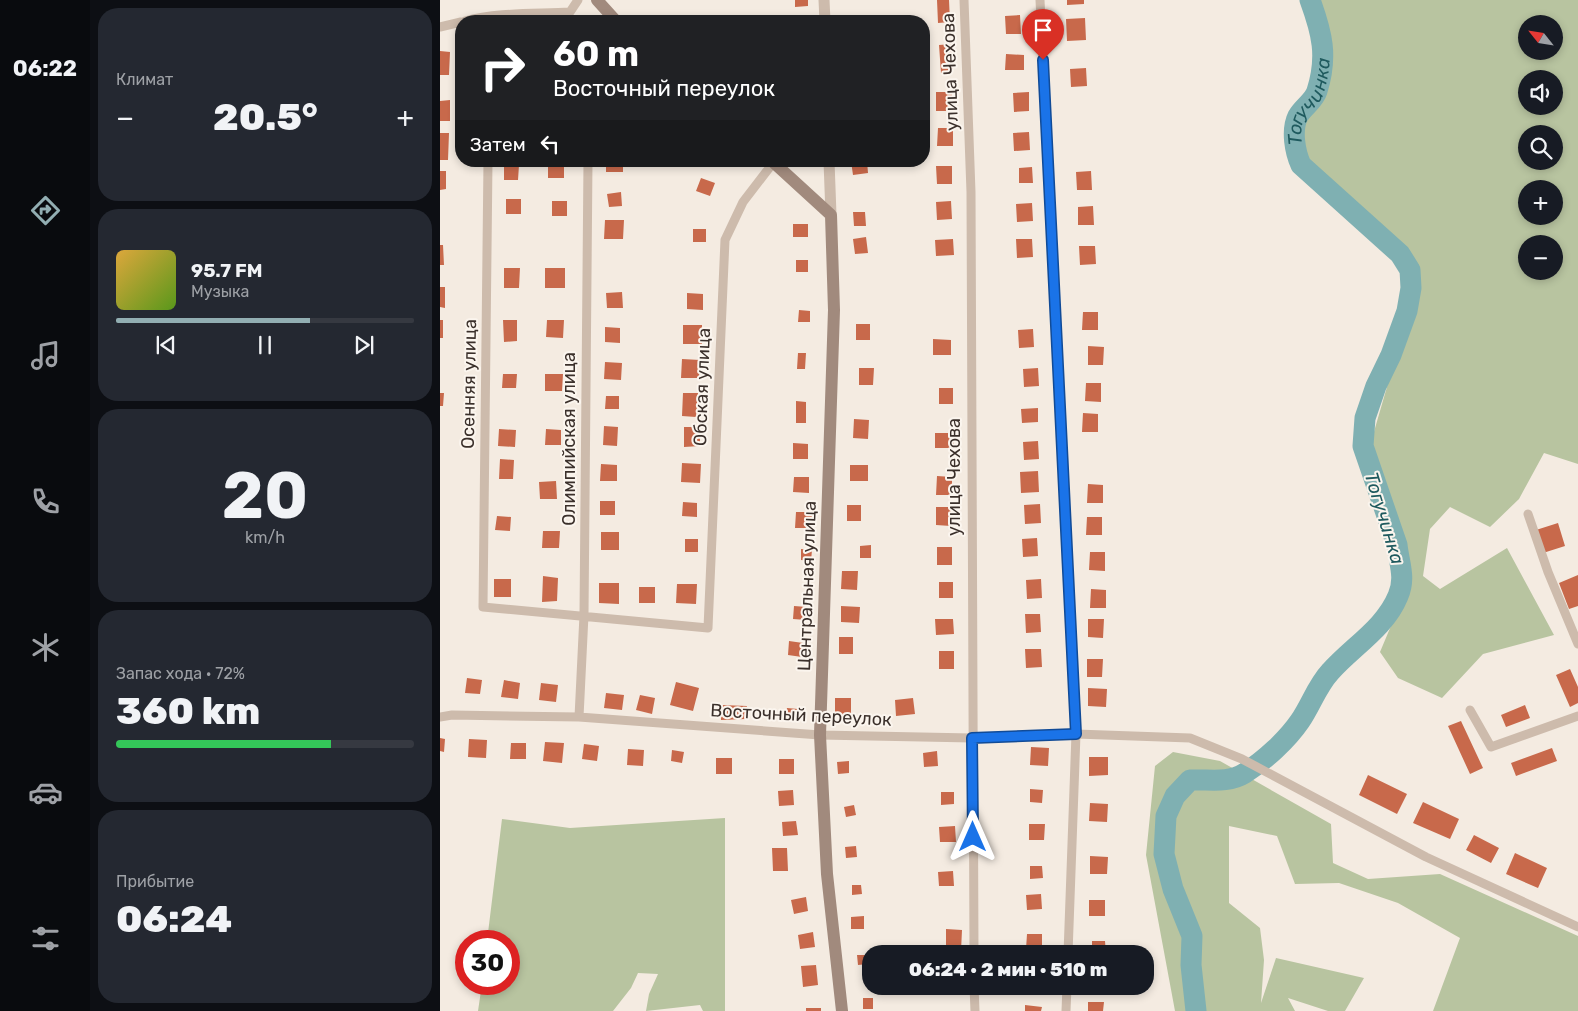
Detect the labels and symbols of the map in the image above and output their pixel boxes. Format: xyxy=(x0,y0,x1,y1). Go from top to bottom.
pin xyxy=(1022,9,1064,60)
street label: улица Чехова xyxy=(937,13,963,131)
north arrow xyxy=(1518,15,1562,60)
water label: Тогучинка xyxy=(1283,57,1335,146)
street label: Осенняя улица xyxy=(457,319,481,449)
street label: Обская улица xyxy=(689,328,715,446)
street label: Олимпийская улица xyxy=(558,352,580,526)
street label: улица Чехова xyxy=(943,418,965,536)
water label: Тогучинка xyxy=(1360,469,1409,567)
street label: Центральная улица xyxy=(793,500,821,672)
street label: Восточный переулок xyxy=(710,699,893,731)
position arrow xyxy=(946,810,998,862)
speed limit sign: 30 xyxy=(455,930,520,995)

